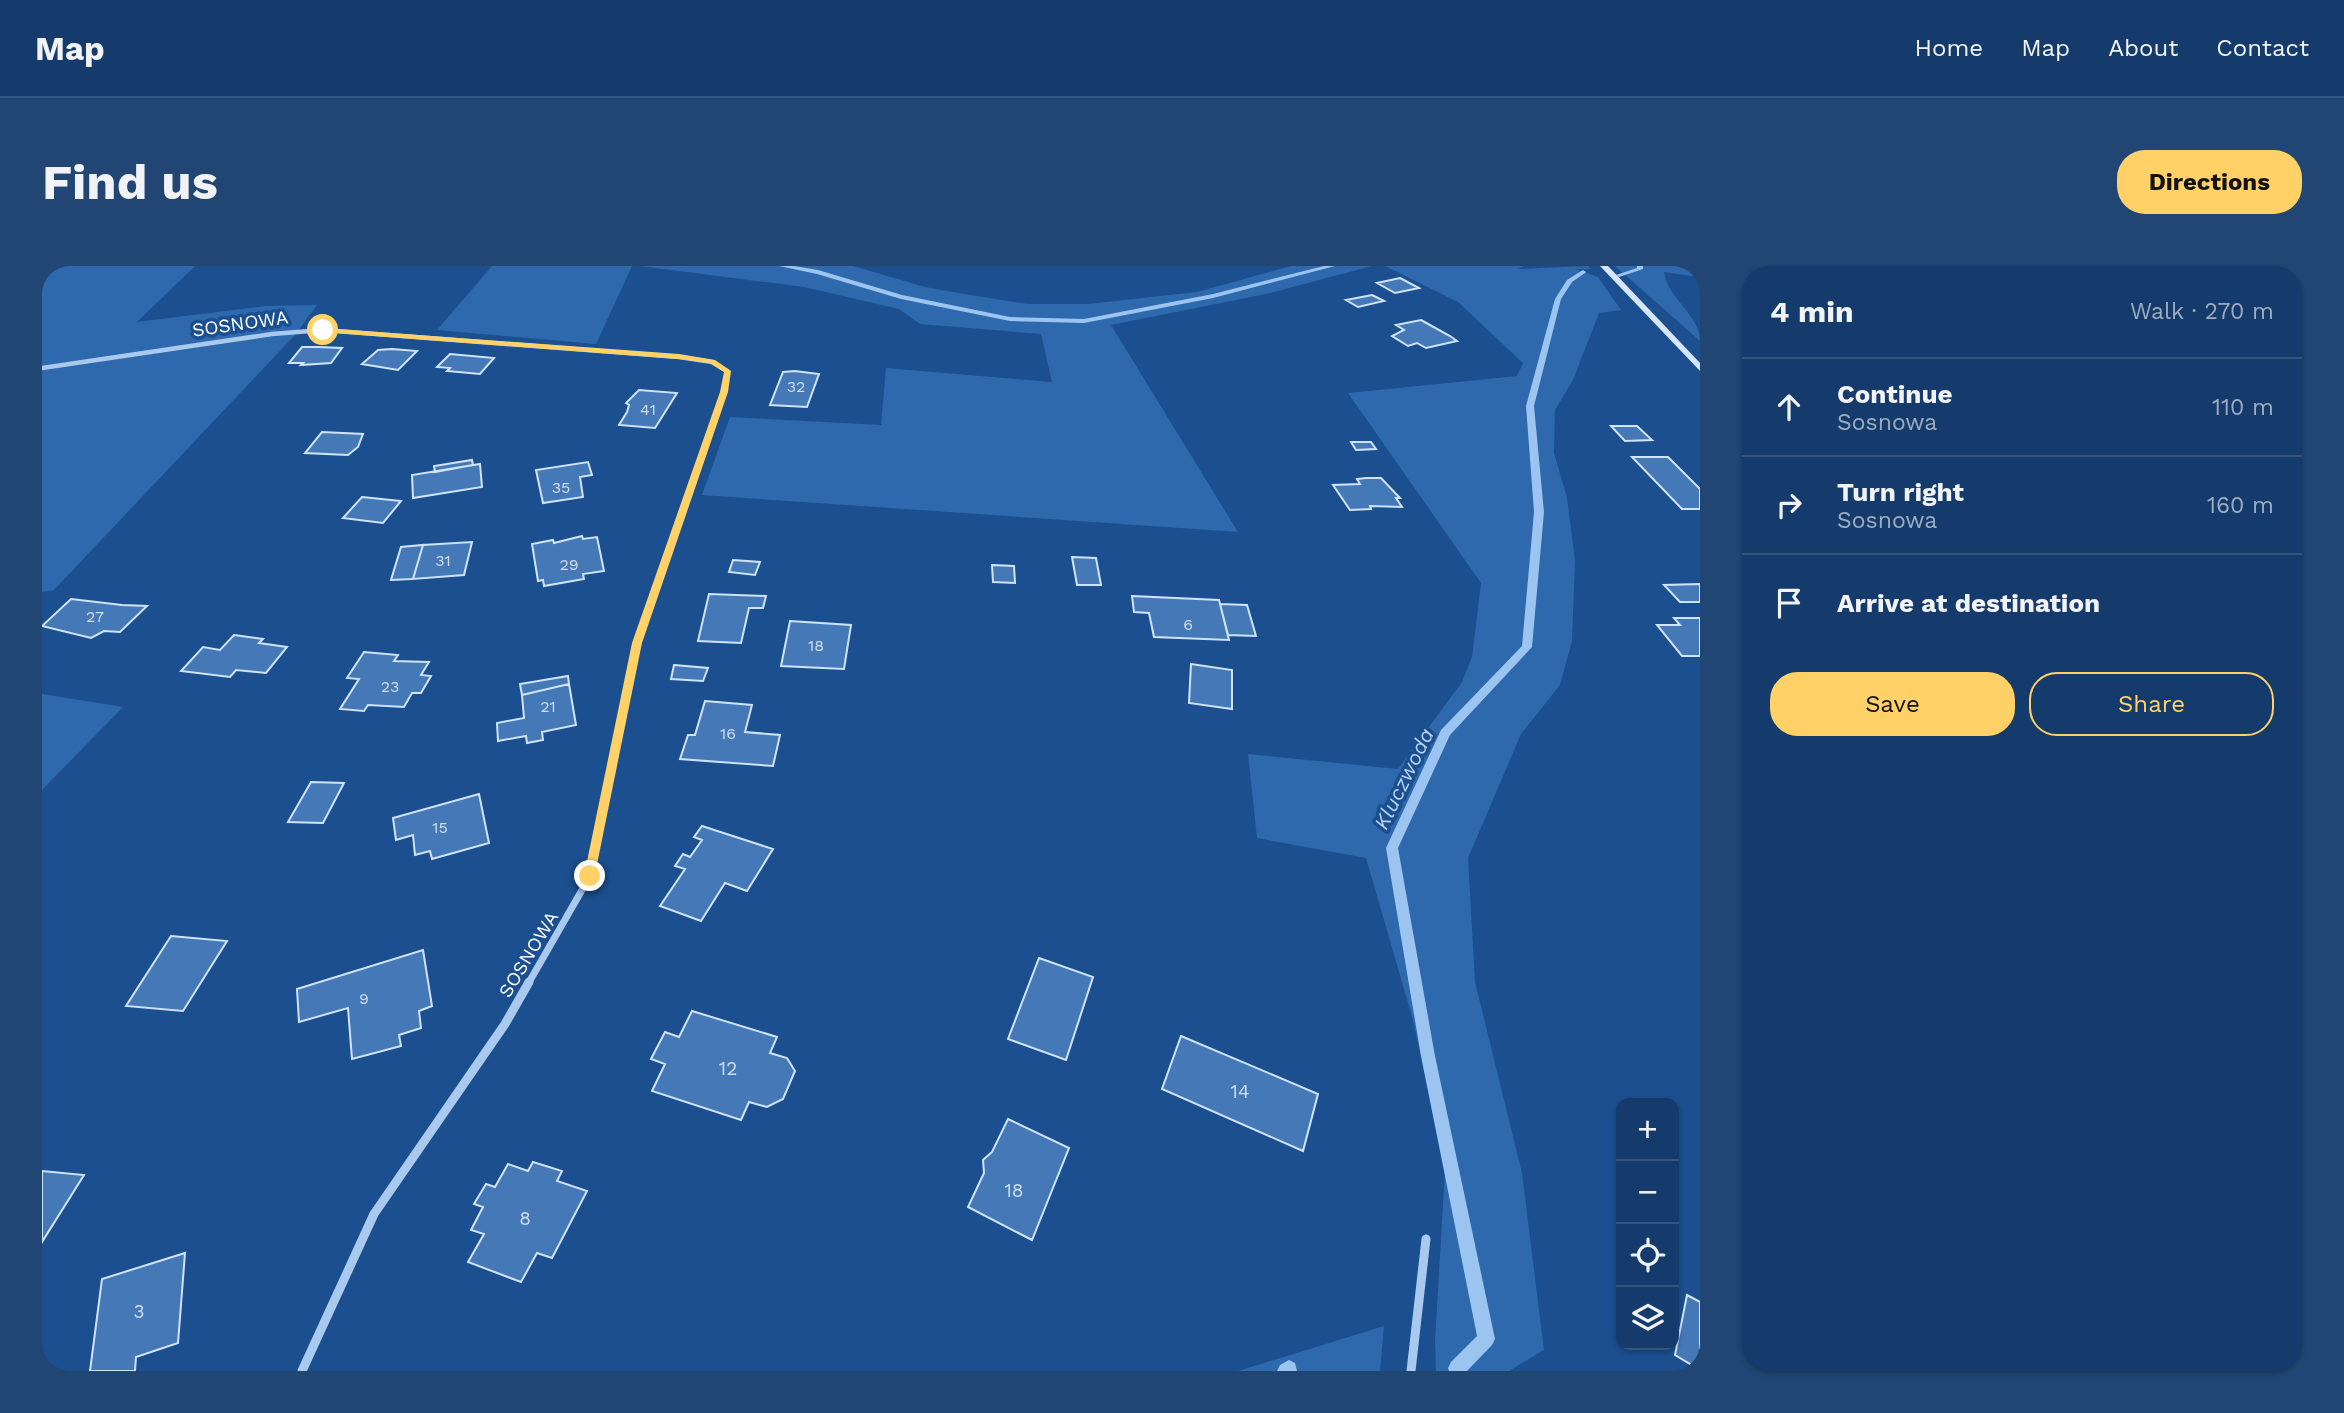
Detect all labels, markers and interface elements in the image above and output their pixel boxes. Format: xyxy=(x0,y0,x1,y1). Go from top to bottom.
text: Map xyxy=(35,29,105,68)
text: Home xyxy=(1915,34,1983,62)
text: Map xyxy=(2021,34,2070,62)
text: About xyxy=(2108,34,2178,62)
text: Contact xyxy=(2216,34,2309,62)
button: Directions xyxy=(2117,150,2302,214)
text: Find us xyxy=(42,153,218,211)
text: 4 min xyxy=(1770,294,1854,329)
text: Walk · 270 m xyxy=(2130,298,2274,325)
street label: SOSNOWA xyxy=(191,305,290,342)
route start xyxy=(307,314,338,345)
house number: 32 xyxy=(787,377,805,396)
text: Continue xyxy=(1837,379,1953,409)
icon: ahead xyxy=(1770,388,1808,426)
text: 110 m xyxy=(2212,394,2274,421)
house number: 41 xyxy=(640,400,656,419)
text: Sosnowa xyxy=(1837,409,1937,436)
text: Turn right xyxy=(1837,477,1964,507)
house number: 35 xyxy=(552,478,570,497)
icon: right xyxy=(1770,486,1808,524)
text: 160 m xyxy=(2207,492,2274,519)
text: Sosnowa xyxy=(1837,507,1937,534)
house number: 31 xyxy=(435,551,451,570)
house number: 29 xyxy=(559,555,579,574)
icon: arrive xyxy=(1770,584,1808,622)
text: Arrive at destination xyxy=(1837,588,2100,618)
house number: 27 xyxy=(86,607,104,626)
house number: 6 xyxy=(1183,615,1193,634)
house number: 18 xyxy=(808,636,824,655)
button: Save xyxy=(1770,672,2015,736)
button: Share xyxy=(2029,672,2274,736)
house number: 23 xyxy=(381,677,399,696)
house number: 21 xyxy=(540,697,556,716)
house number: 16 xyxy=(720,724,736,743)
water label: Kluczwoda xyxy=(1368,724,1439,834)
house number: 15 xyxy=(432,818,448,837)
route end xyxy=(574,860,605,891)
street label: SOSNOWA xyxy=(494,907,563,1002)
house number: 9 xyxy=(359,989,369,1008)
house number: 12 xyxy=(719,1057,737,1080)
house number: 14 xyxy=(1230,1080,1250,1103)
map controls xyxy=(1616,1098,1679,1350)
button: + xyxy=(1616,1098,1679,1161)
button: − xyxy=(1616,1161,1679,1224)
house number: 18 xyxy=(1004,1179,1024,1202)
house number: 8 xyxy=(519,1207,531,1230)
button: locate xyxy=(1616,1224,1679,1287)
button: layers xyxy=(1616,1287,1679,1350)
house number: 3 xyxy=(133,1300,145,1323)

